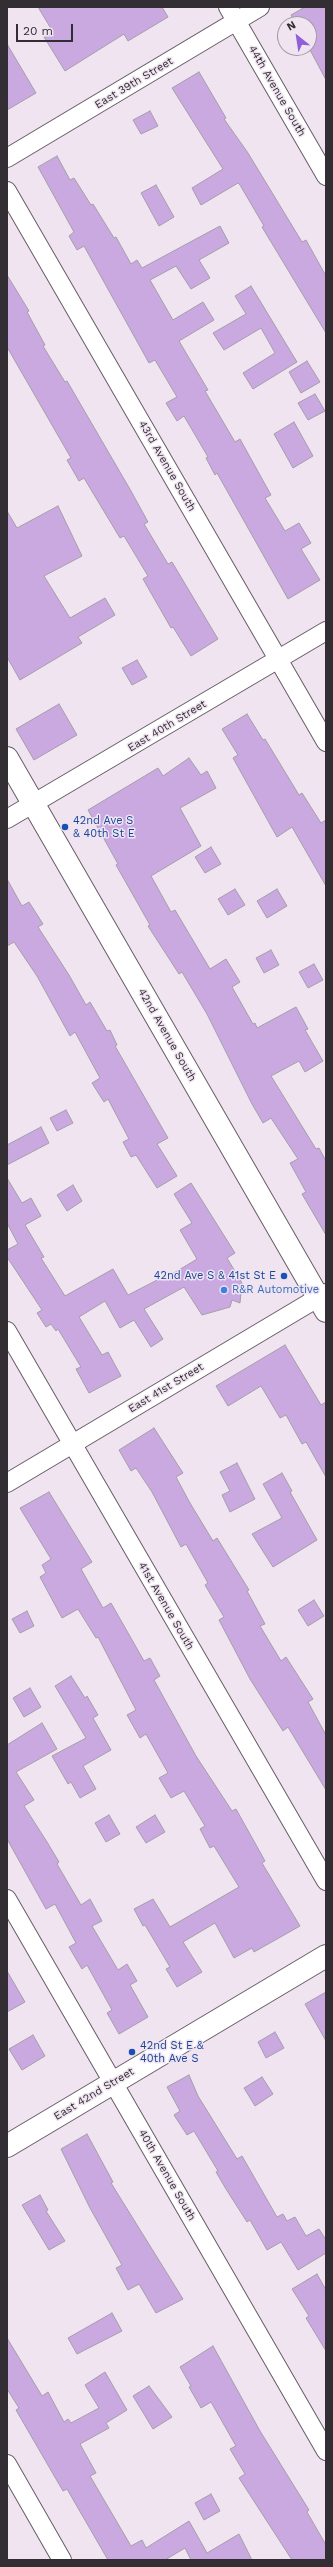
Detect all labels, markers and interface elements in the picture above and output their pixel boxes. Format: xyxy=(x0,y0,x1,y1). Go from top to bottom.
scale bar xyxy=(18,16,75,42)
north arrow xyxy=(277,16,317,56)
text: N xyxy=(284,18,298,34)
text: 20 m xyxy=(23,24,53,38)
street label: 44th Avenue South xyxy=(246,43,308,139)
street label: East 39th Street xyxy=(93,54,175,112)
street label: 43rd Avenue South xyxy=(136,418,198,514)
street label: East 40th Street xyxy=(125,697,209,755)
place label: 42nd Ave S & 40th St E xyxy=(73,814,135,840)
marker: 42nd Ave S & 40th St E xyxy=(60,822,70,832)
street label: 42nd Avenue South xyxy=(135,986,199,1084)
place label: 42nd Ave S & 41st St E xyxy=(154,1269,276,1283)
marker: 42nd Ave S & 41st St E xyxy=(279,1271,289,1281)
place label: R&R Automotive xyxy=(232,1283,319,1297)
marker: R&R Automotive xyxy=(219,1285,229,1295)
street label: East 41st Street xyxy=(126,1360,206,1416)
street label: 41st Avenue South xyxy=(135,1560,197,1652)
place label: 42nd St E & 40th Ave S xyxy=(140,2039,204,2065)
marker: 42nd St E & 40th Ave S xyxy=(127,2047,137,2057)
street label: East 42nd Street xyxy=(52,2065,136,2123)
street label: 40th Avenue South xyxy=(135,2127,199,2223)

